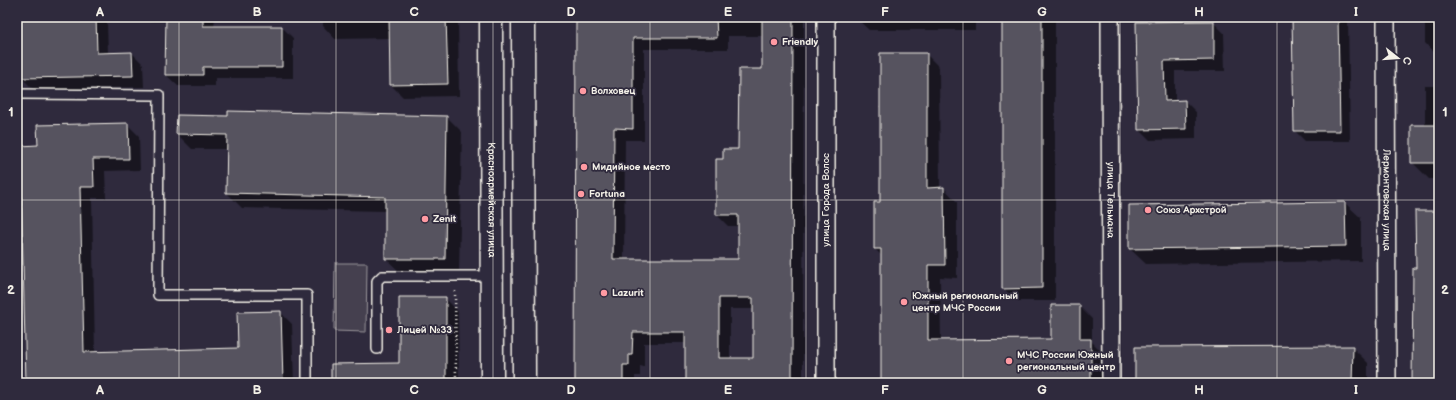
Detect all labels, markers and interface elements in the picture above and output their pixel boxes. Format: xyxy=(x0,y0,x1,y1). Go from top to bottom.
text: A xyxy=(95,4,104,20)
text: B xyxy=(252,4,262,20)
text: C xyxy=(409,4,419,20)
text: D xyxy=(566,4,576,20)
text: E xyxy=(724,4,733,20)
text: F xyxy=(881,4,889,20)
text: G xyxy=(1037,4,1047,20)
text: H xyxy=(1194,4,1204,20)
text: I xyxy=(1354,4,1358,20)
place label: Friendly xyxy=(782,36,819,48)
marker: Friendly xyxy=(769,37,779,47)
north arrow xyxy=(1378,38,1418,78)
text: С xyxy=(1400,55,1414,67)
place label: Волховец xyxy=(591,85,635,97)
marker: Волховец xyxy=(578,86,588,96)
text: 1 xyxy=(8,104,14,120)
text: 1 xyxy=(1442,104,1448,120)
street label: Красноармейская улица xyxy=(485,142,498,258)
street label: Лермонтовская улица xyxy=(1380,148,1393,251)
street label: улица Города Волос xyxy=(820,153,832,247)
place label: Мидийное место xyxy=(592,161,671,173)
marker: Мидийное место xyxy=(579,162,589,172)
street label: улица Тельмана xyxy=(1104,162,1117,238)
place label: Fortuna xyxy=(589,188,625,200)
marker: Fortuna xyxy=(576,189,586,199)
place label: Союз Архстрой xyxy=(1156,204,1227,216)
marker: Союз Архстрой xyxy=(1143,205,1153,215)
place label: Zenit xyxy=(433,213,457,225)
marker: Zenit xyxy=(420,214,430,224)
text: 2 xyxy=(7,282,15,298)
text: 2 xyxy=(1441,282,1449,298)
place label: Lazurit xyxy=(612,287,644,299)
marker: Lazurit xyxy=(599,288,609,298)
place label: Южный региональный центр МЧС России xyxy=(912,290,1018,314)
marker: Южный региональный центр МЧС России xyxy=(899,297,909,307)
place label: Лицей №33 xyxy=(396,324,452,336)
marker: Лицей №33 xyxy=(384,325,394,335)
place label: МЧС России Южный региональный центр xyxy=(1017,349,1116,373)
marker: МЧС России Южный региональный центр xyxy=(1004,356,1014,366)
text: A xyxy=(95,382,104,398)
text: B xyxy=(252,382,262,398)
text: C xyxy=(409,382,419,398)
text: D xyxy=(566,382,576,398)
text: E xyxy=(724,382,733,398)
text: F xyxy=(881,382,889,398)
text: G xyxy=(1037,382,1047,398)
text: H xyxy=(1194,382,1204,398)
text: I xyxy=(1354,382,1358,398)

